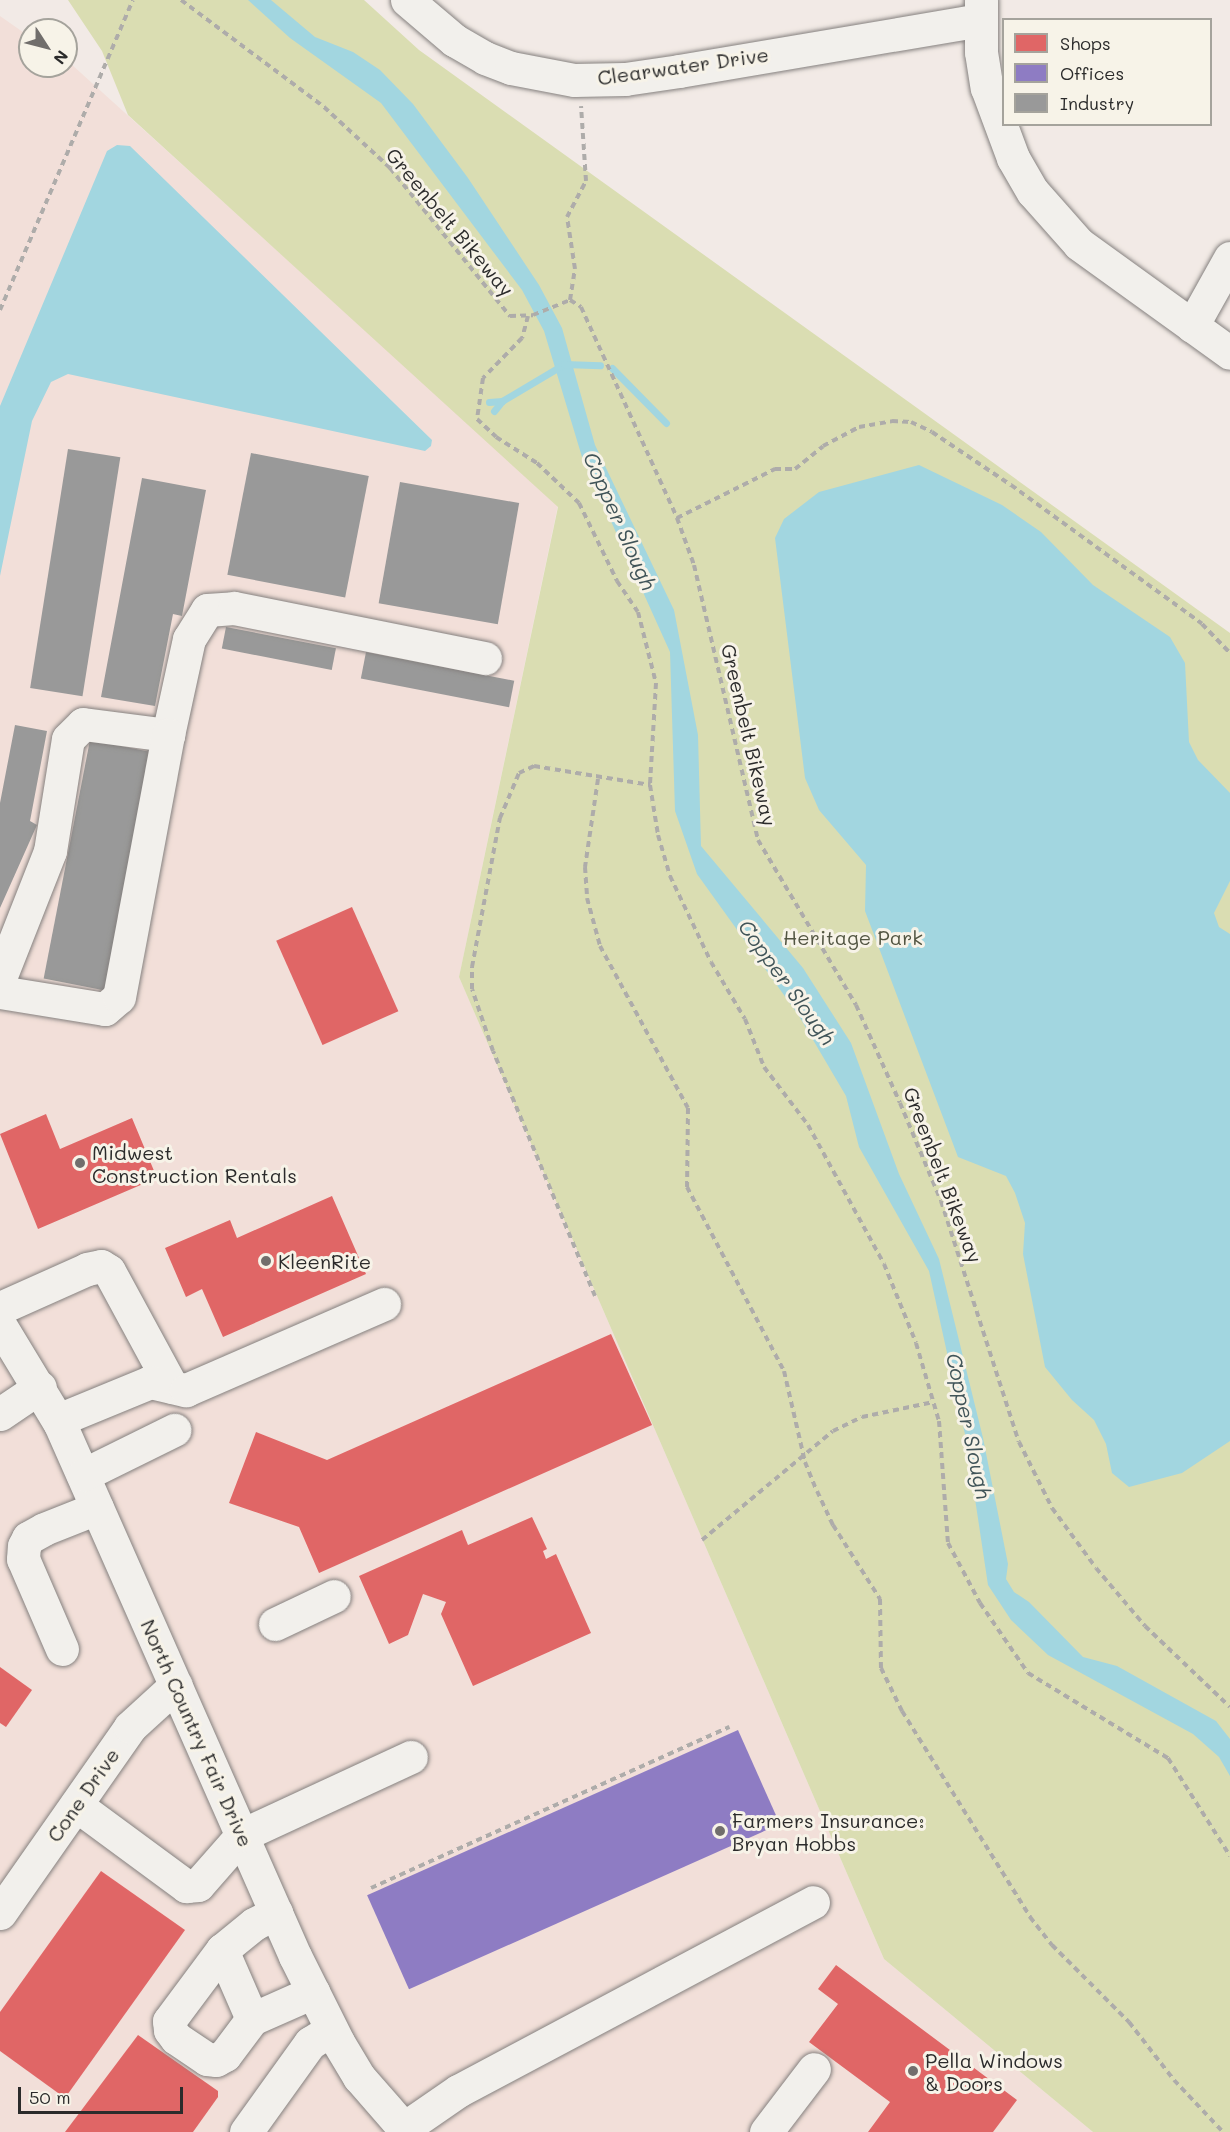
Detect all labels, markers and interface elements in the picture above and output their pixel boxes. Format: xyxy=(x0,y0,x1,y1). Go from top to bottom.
north arrow xyxy=(18,18,78,78)
legend xyxy=(1002,18,1212,126)
text: Shops xyxy=(1060,31,1111,55)
street label: Clearwater Drive xyxy=(596,42,770,90)
text: N xyxy=(49,47,73,69)
text: Offices xyxy=(1060,61,1124,85)
text: Industry xyxy=(1060,91,1134,115)
street label: Greenbelt Bikeway xyxy=(381,143,519,301)
water label: Copper Slough xyxy=(578,448,662,594)
street label: Greenbelt Bikeway xyxy=(716,642,782,828)
water label: Copper Slough xyxy=(733,914,841,1050)
park label: Heritage Park xyxy=(783,925,923,949)
street label: Greenbelt Bikeway xyxy=(898,1084,988,1266)
place label: Midwest Construction Rentals xyxy=(92,1140,297,1187)
marker: Midwest Construction Rentals xyxy=(73,1156,87,1170)
place label: KleenRite xyxy=(278,1249,371,1273)
marker: KleenRite xyxy=(259,1254,273,1268)
water label: Copper Slough xyxy=(941,1351,997,1501)
street label: North Country Fair Drive xyxy=(136,1616,258,1850)
street label: Cone Drive xyxy=(42,1744,124,1846)
place label: Farmers Insurance: Bryan Hobbs xyxy=(732,1808,925,1855)
marker: Farmers Insurance: Bryan Hobbs xyxy=(713,1824,727,1838)
place label: Pella Windows & Doors xyxy=(925,2048,1063,2095)
marker: Pella Windows & Doors xyxy=(906,2064,920,2078)
scale bar xyxy=(21,2075,186,2113)
text: 50 m xyxy=(29,2085,71,2109)

